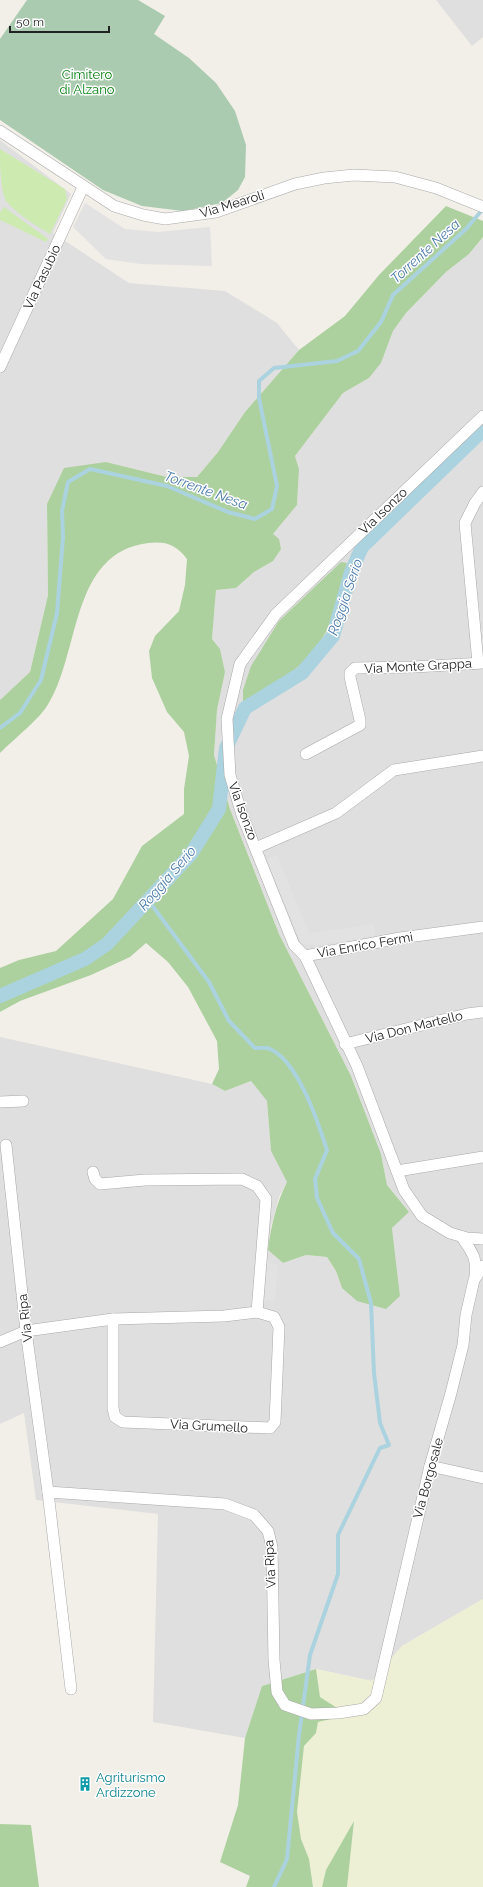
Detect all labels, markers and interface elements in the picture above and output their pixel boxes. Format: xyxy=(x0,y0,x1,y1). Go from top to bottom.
scale bar xyxy=(10,8,109,34)
text: 50 m xyxy=(16,15,44,29)
park label: Cimitero di Alzano xyxy=(60,67,115,97)
street label: Via Mearoli xyxy=(198,187,266,221)
water label: Torrente Nesa xyxy=(387,216,463,286)
street label: Via Pasubio xyxy=(20,242,64,312)
water label: Torrente Nesa xyxy=(162,468,250,512)
street label: Via Isonzo xyxy=(356,484,410,538)
water label: Roggia Serio xyxy=(324,557,366,637)
street label: Via Monte Grappa xyxy=(364,656,472,676)
street label: Via Isonzo xyxy=(226,780,261,842)
water label: Roggia Serio xyxy=(135,843,199,913)
street label: Via Enrico Fermi xyxy=(316,929,414,961)
street label: Via Don Martello xyxy=(364,1008,464,1046)
street label: Via Ripa xyxy=(15,1293,35,1343)
street label: Via Grumello xyxy=(170,1416,249,1436)
street label: Via Borgosale xyxy=(410,1436,446,1520)
street label: Via Ripa xyxy=(261,1539,279,1589)
place label: Agriturismo Ardizzone xyxy=(96,1770,166,1800)
building icon: Agriturismo Ardizzone xyxy=(77,1776,93,1792)

